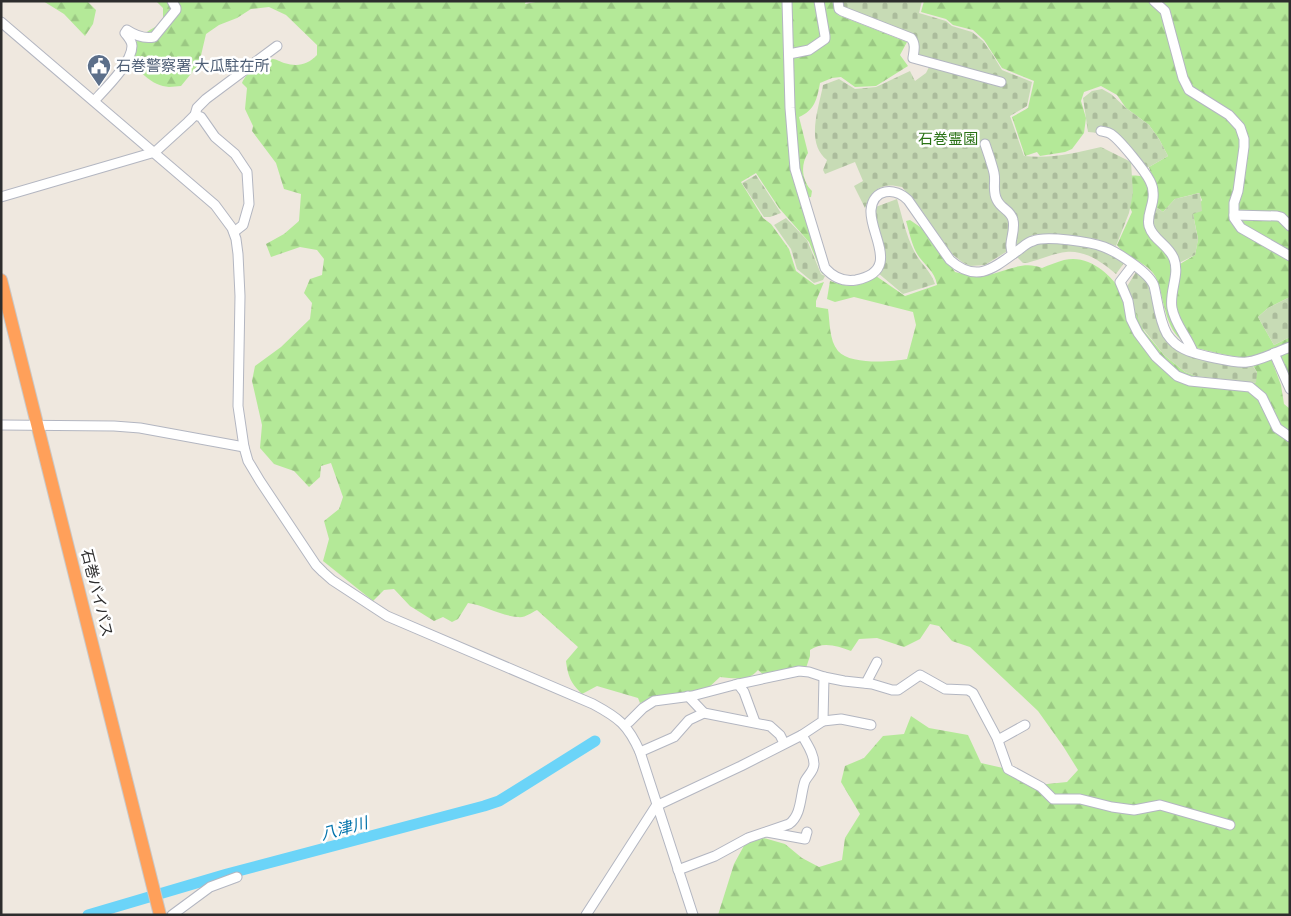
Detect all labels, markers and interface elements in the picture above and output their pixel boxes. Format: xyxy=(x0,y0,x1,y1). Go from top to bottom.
public building icon: 石巻警察署 大瓜駐在所 xyxy=(86,53,112,87)
place label: 石巻警察署 大瓜駐在所 xyxy=(116,56,270,75)
park label: 石巻霊園 xyxy=(918,129,978,148)
street label: 石巻バイパス xyxy=(77,547,118,639)
water label: 八津川 xyxy=(318,812,372,844)

